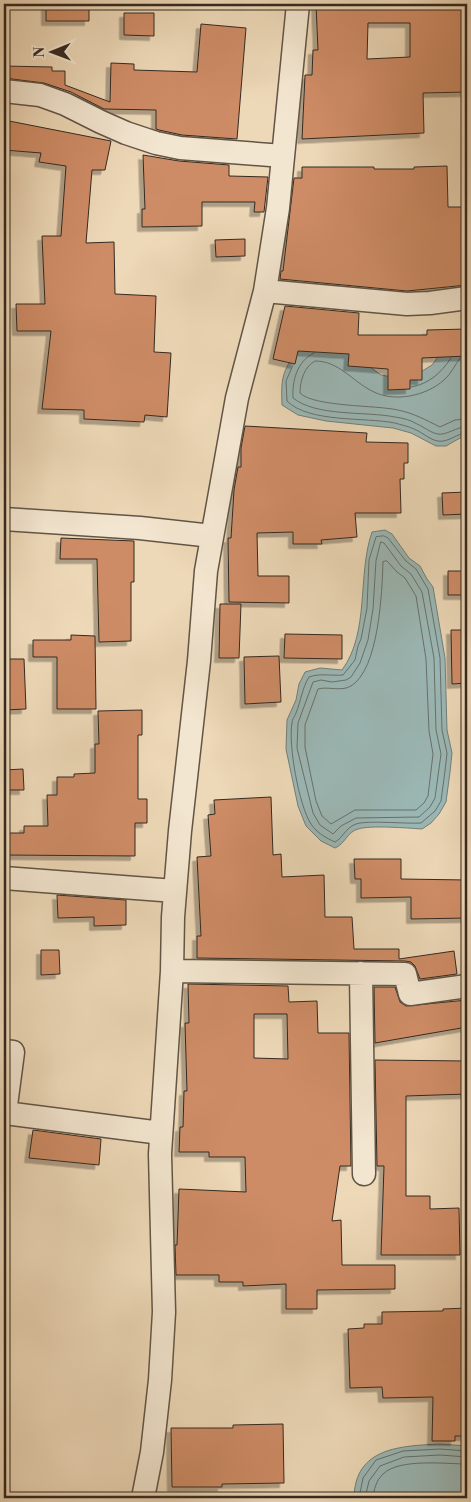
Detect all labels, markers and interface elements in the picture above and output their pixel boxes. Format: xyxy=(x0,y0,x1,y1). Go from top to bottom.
north arrow xyxy=(28,28,78,78)
text: N xyxy=(31,47,49,58)

